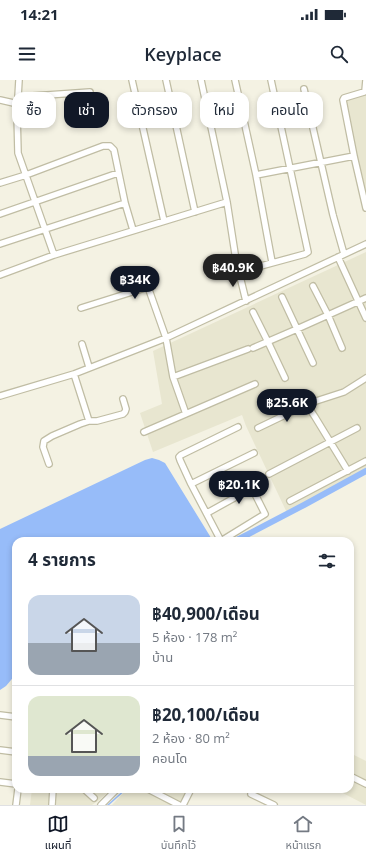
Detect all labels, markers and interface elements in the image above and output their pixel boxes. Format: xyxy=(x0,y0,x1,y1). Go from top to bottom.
text: 14:21 xyxy=(20,4,59,24)
text: Keyplace xyxy=(144,42,222,66)
icon: menu xyxy=(16,43,38,65)
icon: search xyxy=(328,43,350,65)
chip: ซื้อ xyxy=(12,92,56,128)
chip: เช่า xyxy=(64,92,109,128)
chip: ตัวกรอง xyxy=(117,92,192,128)
chip: ใหม่ xyxy=(200,92,249,128)
chip: คอนโด xyxy=(257,92,323,128)
pin: ฿40.9K xyxy=(200,254,266,288)
text: ฿40.9K xyxy=(212,258,254,276)
pin: ฿34K xyxy=(111,266,159,300)
text: ฿34K xyxy=(119,270,151,288)
pin: ฿25.6K xyxy=(254,389,320,423)
text: ฿25.6K xyxy=(266,393,308,411)
pin: ฿20.1K xyxy=(206,471,272,505)
text: ฿20.1K xyxy=(218,475,260,493)
text: 4 รายการ xyxy=(28,548,96,571)
icon: filters xyxy=(316,550,338,572)
text: ฿40,900/เดือน xyxy=(152,602,260,625)
icon: home xyxy=(60,611,108,659)
text: 5 ห้อง · 178 m² xyxy=(152,628,237,646)
text: บ้าน xyxy=(152,648,173,666)
text: ฿20,100/เดือน xyxy=(152,703,260,726)
icon: home xyxy=(60,712,108,760)
text: 2 ห้อง · 80 m² xyxy=(152,729,230,747)
text: คอนโด xyxy=(152,749,187,767)
tab: แผนที่ xyxy=(45,813,72,854)
tab: บันทึกไว้ xyxy=(161,813,196,854)
tab: หน้าแรก xyxy=(286,813,321,854)

